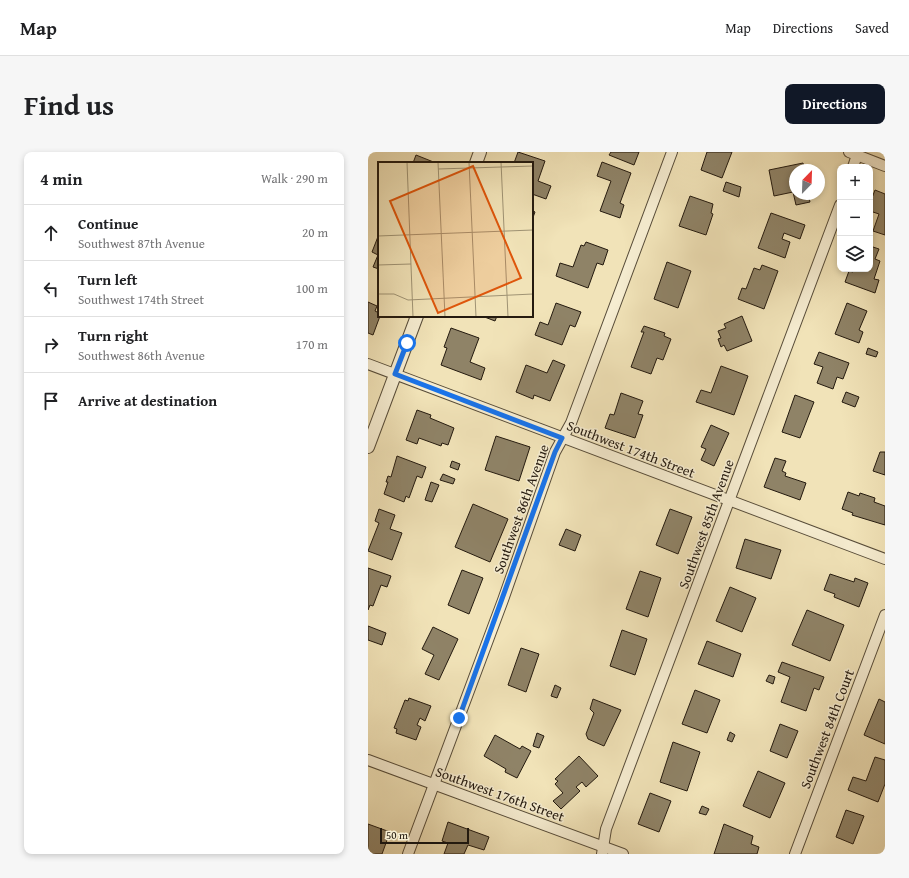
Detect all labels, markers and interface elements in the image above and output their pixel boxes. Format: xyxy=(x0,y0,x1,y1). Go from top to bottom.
text: Map xyxy=(20,14,57,42)
text: Map xyxy=(725,18,751,38)
text: Directions xyxy=(773,18,833,38)
text: Saved xyxy=(855,18,889,38)
text: Find us xyxy=(24,84,114,125)
button: Directions xyxy=(785,84,885,124)
inset map xyxy=(378,162,533,317)
north arrow xyxy=(789,164,825,200)
map controls xyxy=(837,164,873,272)
button: + xyxy=(837,164,873,200)
text: 4 min xyxy=(40,166,82,191)
text: Walk · 290 m xyxy=(261,169,328,188)
button: − xyxy=(837,200,873,236)
text: Continue xyxy=(78,213,139,234)
icon: ahead xyxy=(40,222,62,244)
text: 20 m xyxy=(302,223,328,242)
text: Southwest 87th Avenue xyxy=(78,234,205,253)
button: layers xyxy=(837,236,873,272)
text: Turn left xyxy=(78,269,137,290)
icon: left xyxy=(40,278,62,300)
text: 100 m xyxy=(296,279,328,298)
text: Southwest 174th Street xyxy=(78,290,204,309)
text: Turn right xyxy=(78,325,149,346)
icon: right xyxy=(40,334,62,356)
route start xyxy=(398,334,416,352)
text: 170 m xyxy=(296,335,328,354)
text: Southwest 86th Avenue xyxy=(78,346,205,365)
icon: arrive xyxy=(40,390,62,412)
text: Arrive at destination xyxy=(78,390,217,411)
street label: Southwest 174th Street xyxy=(564,415,698,483)
street label: Southwest 86th Avenue xyxy=(488,441,554,577)
street label: Southwest 85th Avenue xyxy=(673,456,739,592)
street label: Southwest 84th Court xyxy=(795,666,859,792)
route end xyxy=(450,709,468,727)
street label: Southwest 176th Street xyxy=(433,761,567,827)
scale bar xyxy=(380,826,469,845)
text: 50 m xyxy=(386,827,408,843)

